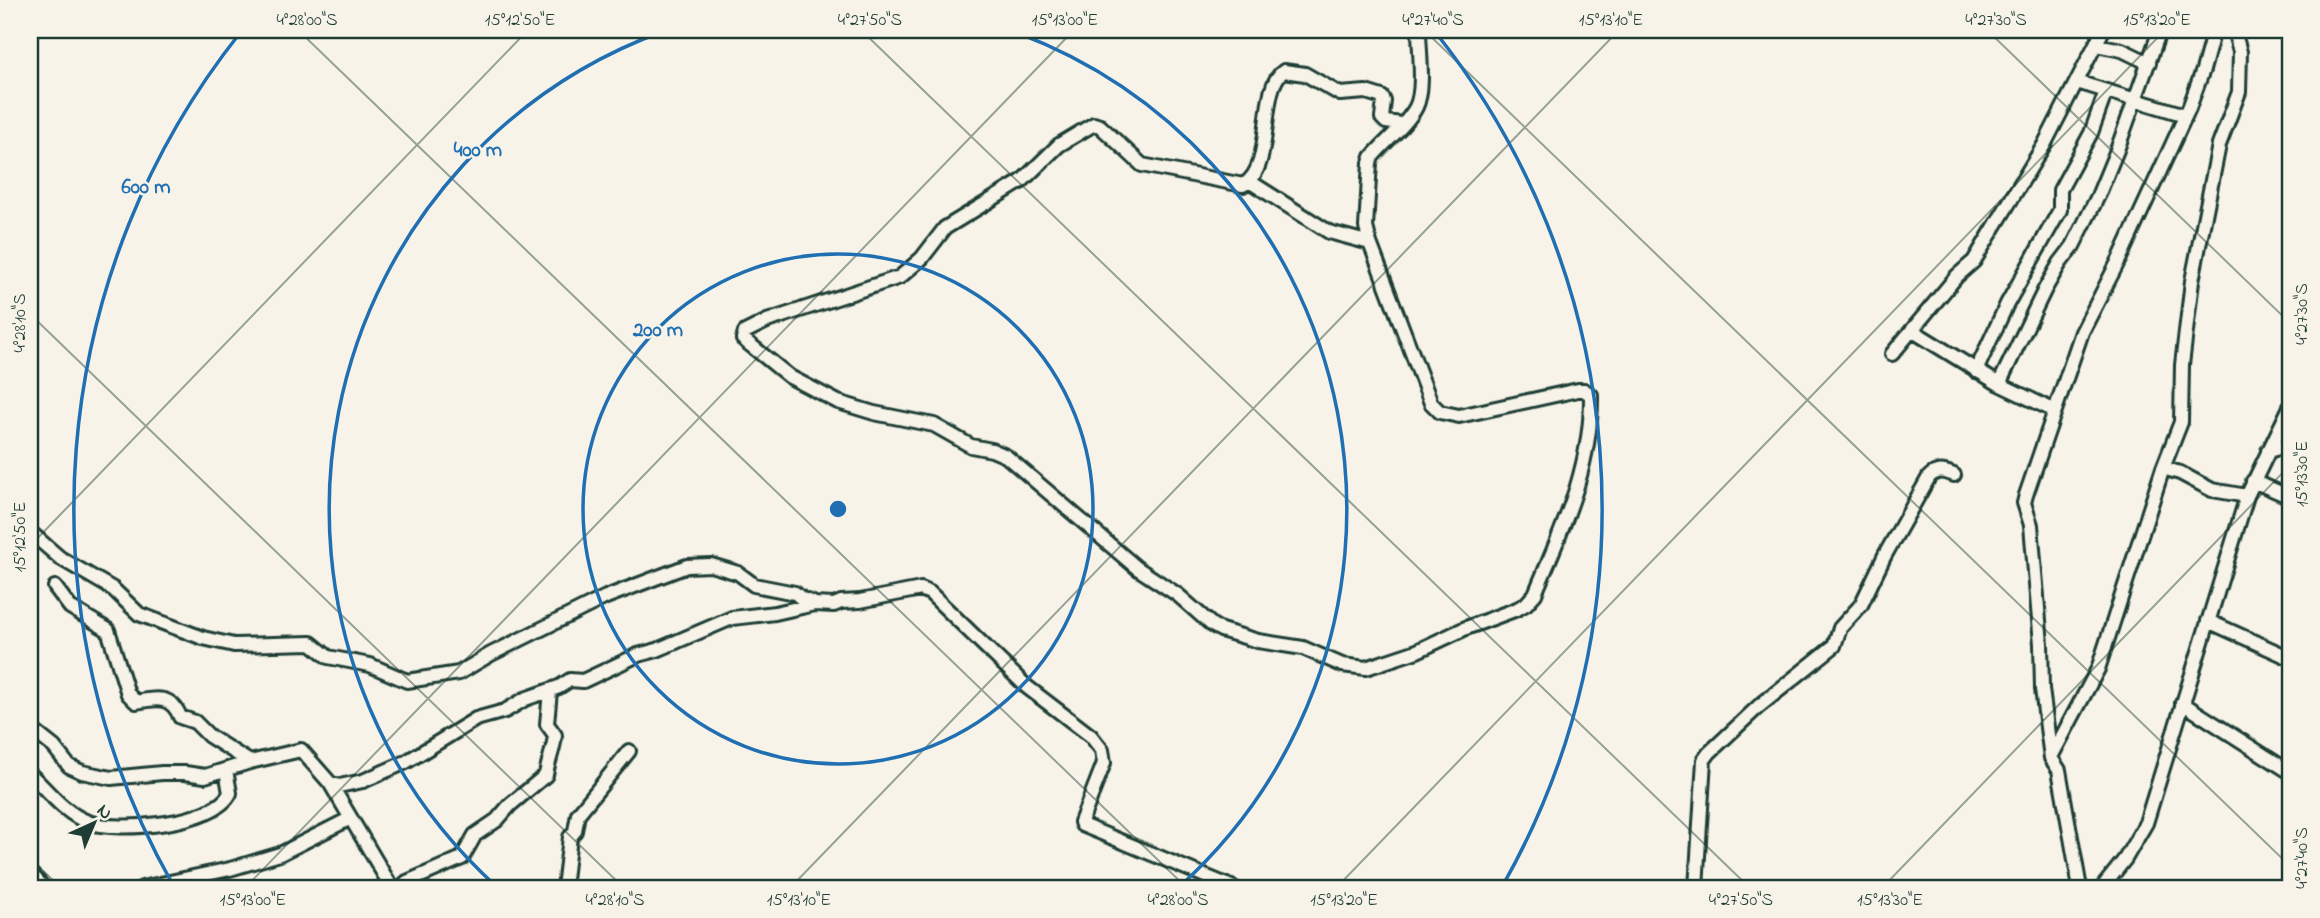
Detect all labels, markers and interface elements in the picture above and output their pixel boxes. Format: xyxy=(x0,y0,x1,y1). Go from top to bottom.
text: 4°28'00"S xyxy=(276,8,338,34)
text: 15°12'50"E xyxy=(485,8,555,34)
text: 4°27'50"S xyxy=(838,8,902,34)
text: 15°13'00"E xyxy=(1032,8,1098,34)
text: 4°27'40"S xyxy=(1402,8,1464,34)
text: 15°13'10"E xyxy=(1579,8,1643,34)
text: 4°27'30"S xyxy=(1965,8,2027,34)
text: 15°13'20"E xyxy=(2123,8,2191,34)
text: 400 m xyxy=(454,136,502,166)
text: 600 m xyxy=(122,173,170,203)
text: 4°27'30"S xyxy=(2290,283,2316,345)
text: 4°28'10"S xyxy=(8,293,34,353)
text: 200 m xyxy=(632,316,683,346)
text: 15°13'30"E xyxy=(2290,441,2316,507)
centre of rings xyxy=(826,497,850,521)
text: 15°12'50"E xyxy=(8,502,34,572)
north arrow xyxy=(60,788,130,858)
text: N xyxy=(90,798,118,827)
text: 4°27'40"S xyxy=(2290,827,2316,889)
text: 15°13'00"E xyxy=(220,888,286,914)
text: 4°28'10"S xyxy=(585,888,645,914)
text: 15°13'10"E xyxy=(767,888,831,914)
text: 4°28'00"S xyxy=(1147,888,1209,914)
text: 15°13'20"E xyxy=(1310,888,1378,914)
text: 4°27'50"S xyxy=(1709,888,1773,914)
text: 15°13'30"E xyxy=(1857,888,1923,914)

